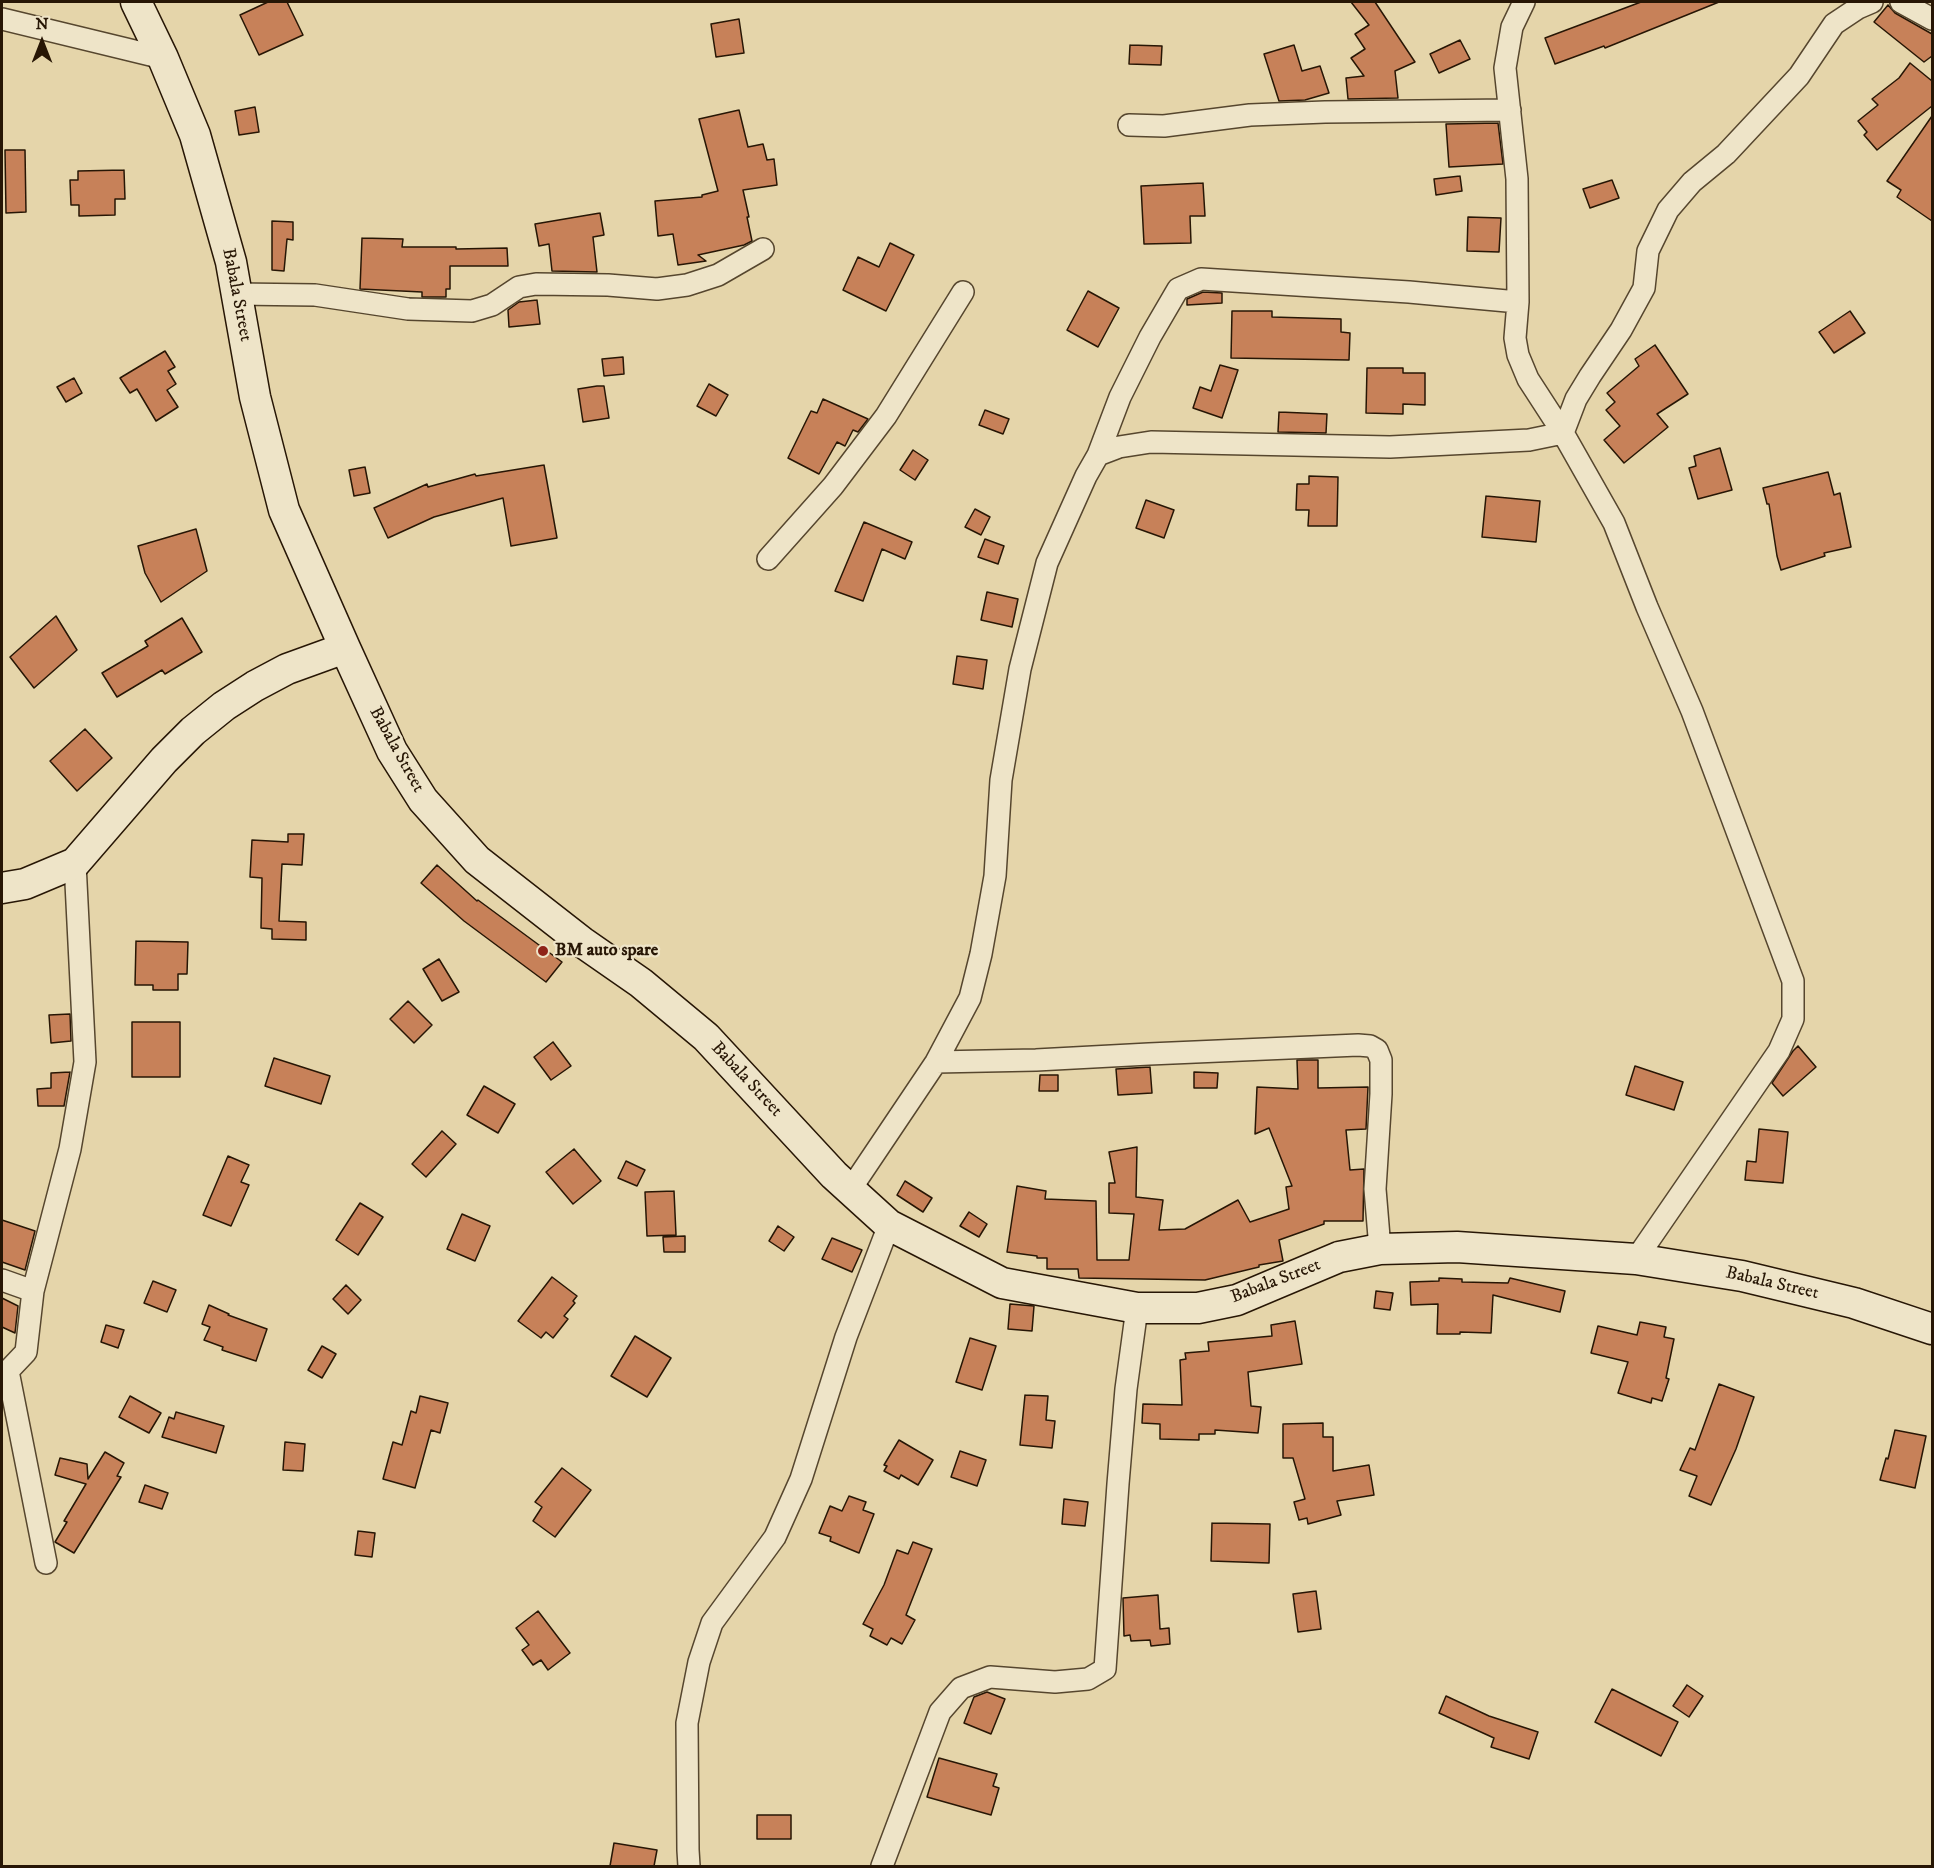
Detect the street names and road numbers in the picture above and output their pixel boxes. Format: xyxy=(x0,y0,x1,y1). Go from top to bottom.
street label: Babala Street xyxy=(216,247,256,343)
street label: Babala Street xyxy=(364,703,428,797)
street label: Babala Street xyxy=(706,1038,786,1122)
street label: Babala Street xyxy=(1228,1255,1324,1309)
street label: Babala Street xyxy=(1723,1263,1821,1305)

